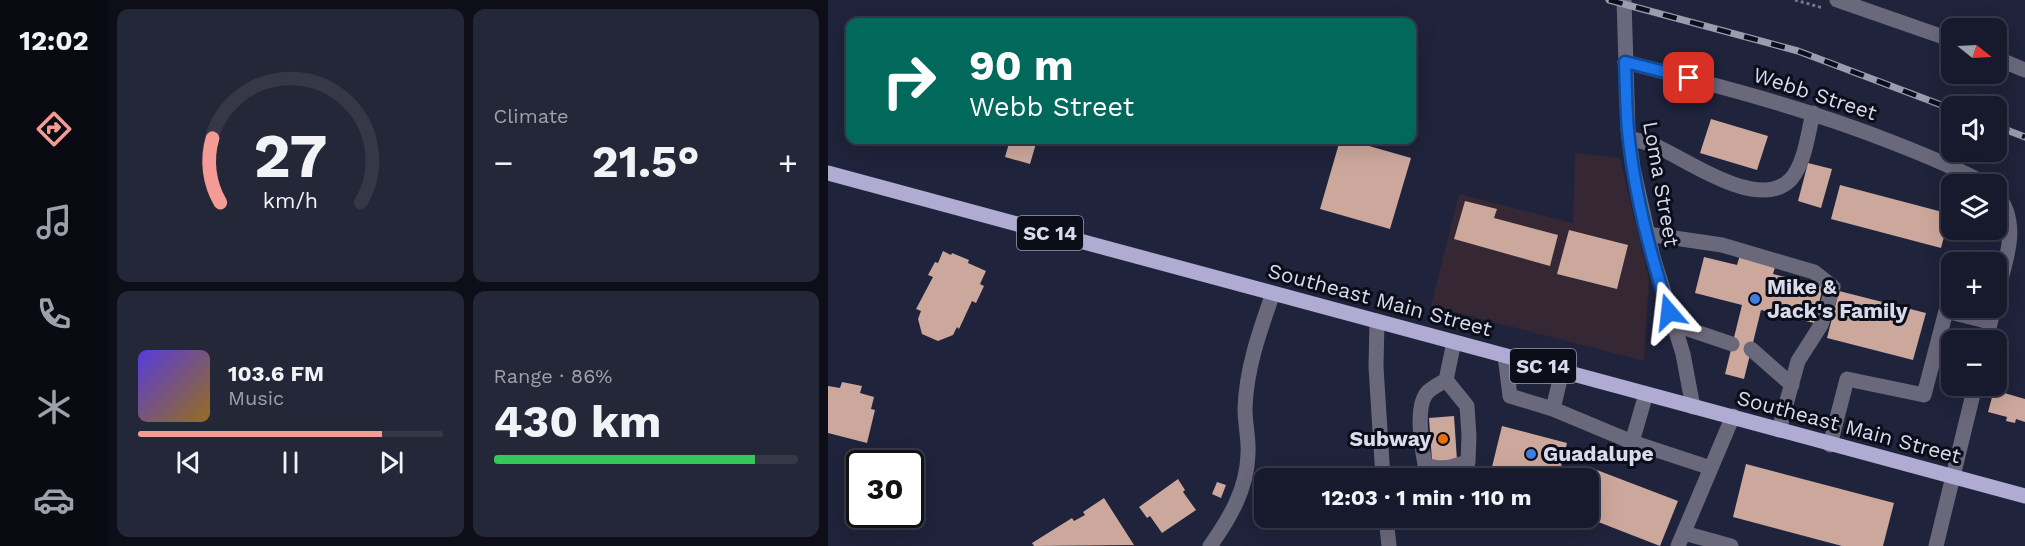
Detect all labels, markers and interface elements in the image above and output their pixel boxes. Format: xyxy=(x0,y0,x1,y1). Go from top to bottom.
north arrow xyxy=(1941,18,2007,84)
map controls xyxy=(1941,18,2007,396)
text: 12:02 xyxy=(19,25,89,57)
text: 90 m xyxy=(969,41,1073,90)
icon: right xyxy=(870,42,948,120)
pin xyxy=(1663,52,1714,103)
icon: arrive xyxy=(1672,61,1705,94)
street label: Webb Street xyxy=(1750,62,1880,125)
text: Webb Street xyxy=(969,91,1134,123)
button: sound xyxy=(1941,96,2007,162)
text: Climate xyxy=(494,104,569,128)
icon: directions xyxy=(33,108,75,150)
text: 27 xyxy=(253,119,327,192)
street label: Loma Street xyxy=(1638,119,1685,249)
text: 21.5° xyxy=(592,135,700,188)
text: − xyxy=(494,143,513,182)
text: + xyxy=(778,143,798,182)
button: layers xyxy=(1941,174,2007,240)
text: km/h xyxy=(263,188,318,213)
icon: music xyxy=(33,201,75,243)
road number: SC 14 xyxy=(1017,216,1083,250)
button: + xyxy=(1941,252,2007,318)
street label: Southeast Main Street xyxy=(1266,258,1495,341)
place label: Mike & Jack's Family xyxy=(1767,274,1908,323)
position arrow xyxy=(1637,280,1701,344)
marker: Mike & Jack's Family xyxy=(1748,292,1762,306)
icon: phone xyxy=(33,293,75,335)
button: − xyxy=(1941,330,2007,396)
road number: SC 14 xyxy=(1510,349,1576,383)
text: 103.6 FM xyxy=(228,361,324,386)
text: Range · 86% xyxy=(494,364,612,388)
street label: Southeast Main Street xyxy=(1735,385,1964,468)
icon: climate xyxy=(33,386,75,428)
text: Music xyxy=(228,386,284,410)
text: 430 km xyxy=(494,395,661,448)
place label: Subway xyxy=(1350,426,1431,451)
marker: Subway xyxy=(1436,432,1450,446)
place label: Guadalupe xyxy=(1543,441,1654,466)
icon: previous xyxy=(172,446,205,479)
icon: pause xyxy=(274,446,307,479)
icon: next xyxy=(375,446,408,479)
marker: Guadalupe xyxy=(1524,447,1538,461)
speed limit sign: 30 xyxy=(846,450,924,528)
icon: car xyxy=(33,479,75,521)
text: 12:03 · 1 min · 110 m xyxy=(1322,485,1531,510)

